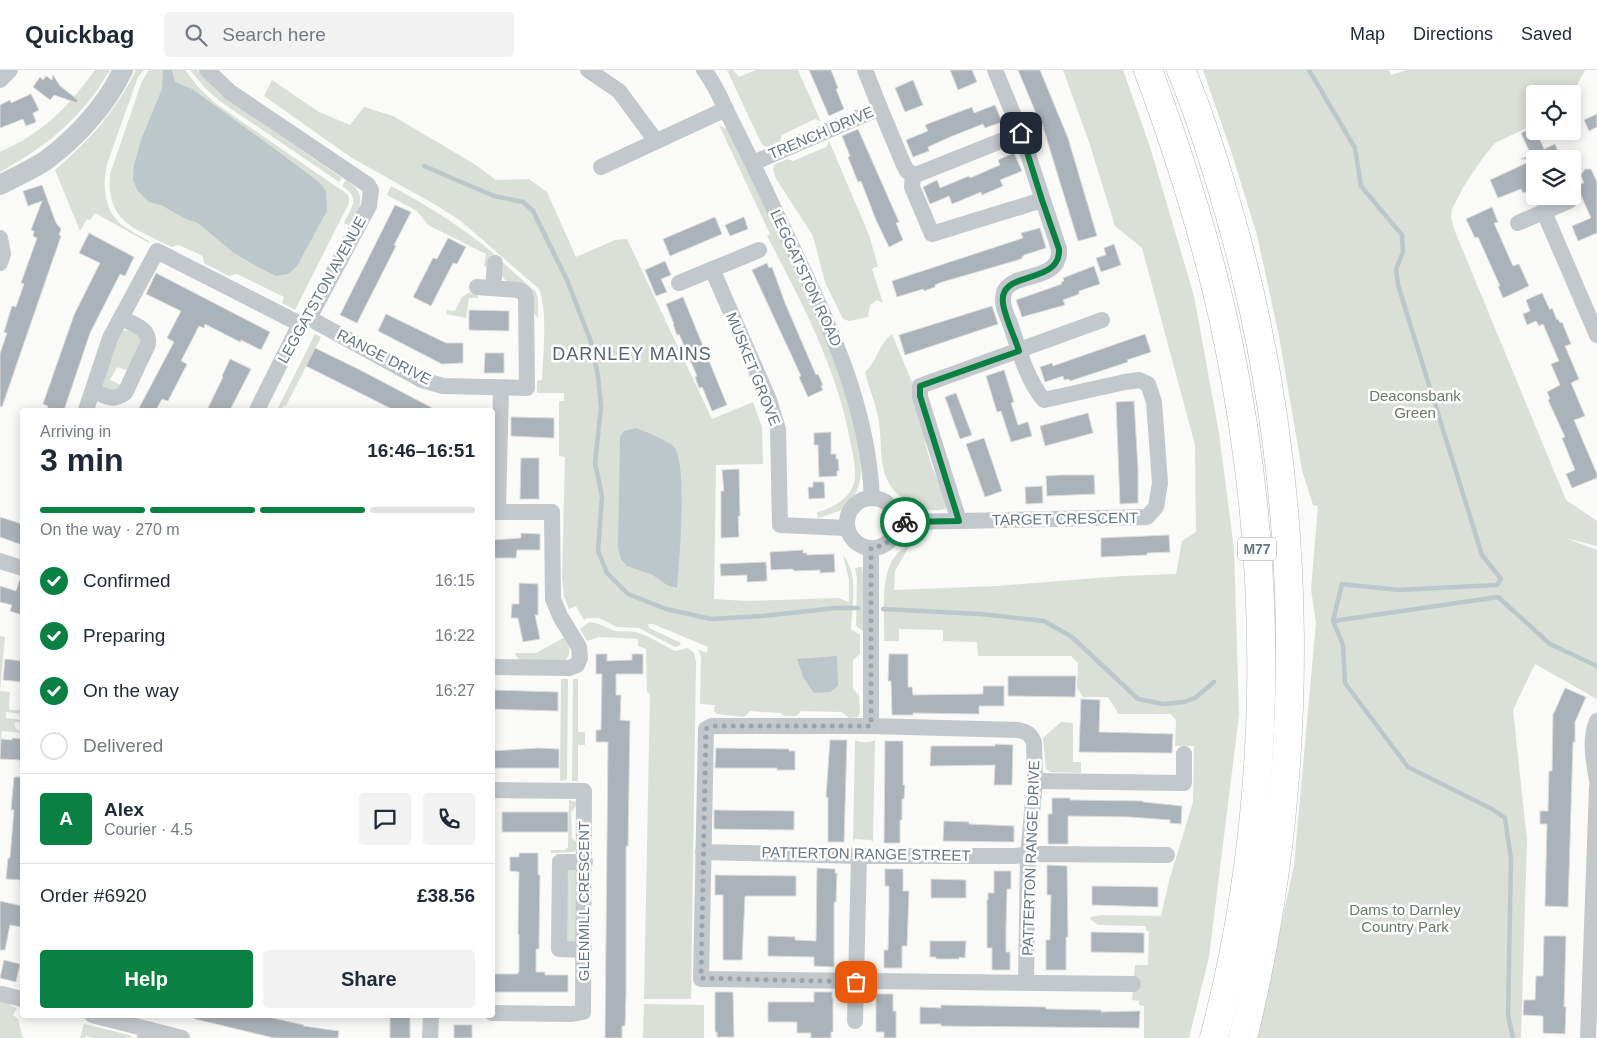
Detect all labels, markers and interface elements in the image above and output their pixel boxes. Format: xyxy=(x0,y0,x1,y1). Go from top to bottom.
search box xyxy=(164,12,514,57)
text: Quickbag xyxy=(25,21,134,48)
icon: search xyxy=(182,21,210,49)
text: Search here xyxy=(222,24,326,45)
text: Map xyxy=(1350,24,1385,44)
text: Directions xyxy=(1413,24,1493,44)
text: Saved xyxy=(1521,24,1572,44)
map controls xyxy=(1526,85,1581,205)
button: locate xyxy=(1526,85,1581,140)
street label: TRENCH DRIVE xyxy=(766,103,876,162)
pin xyxy=(1000,112,1042,154)
icon: home xyxy=(1007,119,1035,147)
button: layers xyxy=(1526,150,1581,205)
street label: LEGGATSTON ROAD xyxy=(767,207,846,349)
street label: LEGGATSTON AVENUE xyxy=(274,213,369,366)
street label: MUSKET GROVE xyxy=(723,310,784,428)
street label: RANGE DRIVE xyxy=(334,326,434,388)
district label: DARNLEY MAINS xyxy=(552,344,712,364)
park label: Deaconsbank Green xyxy=(1369,387,1461,421)
text: Arriving in xyxy=(40,423,111,440)
text: 16:46–16:51 xyxy=(367,440,475,461)
text: 3 min xyxy=(40,442,124,478)
courier xyxy=(880,497,930,547)
icon: bike xyxy=(891,508,919,536)
street label: TARGET CRESCENT xyxy=(992,509,1138,528)
text: On the way · 270 m xyxy=(40,521,180,538)
road number: M77 xyxy=(1238,538,1276,560)
icon: check xyxy=(40,567,68,595)
text: Confirmed xyxy=(83,570,171,591)
text: 16:15 xyxy=(435,572,475,589)
icon: check xyxy=(40,622,68,650)
text: Preparing xyxy=(83,625,165,646)
text: 16:22 xyxy=(435,627,475,644)
icon: check xyxy=(40,677,68,705)
text: On the way xyxy=(83,680,179,701)
text: 16:27 xyxy=(435,682,475,699)
text: Delivered xyxy=(83,735,163,756)
street label: PATTERTON RANGE DRIVE xyxy=(1019,760,1042,956)
button: chat xyxy=(359,793,411,845)
button: phone xyxy=(423,793,475,845)
text: Alex xyxy=(104,799,144,820)
text: A xyxy=(59,808,73,829)
text: Courier · 4.5 xyxy=(104,821,193,838)
street label: GLENMILL CRESCENT xyxy=(575,821,592,981)
street label: PATTERTON RANGE STREET xyxy=(761,843,971,864)
text: Order #6920 xyxy=(40,885,147,906)
text: £38.56 xyxy=(417,885,475,906)
park label: Dams to Darnley Country Park xyxy=(1349,901,1461,935)
button: Help xyxy=(40,950,253,1008)
button: Share xyxy=(263,950,475,1008)
pin xyxy=(835,961,877,1003)
icon: bag xyxy=(842,968,870,996)

